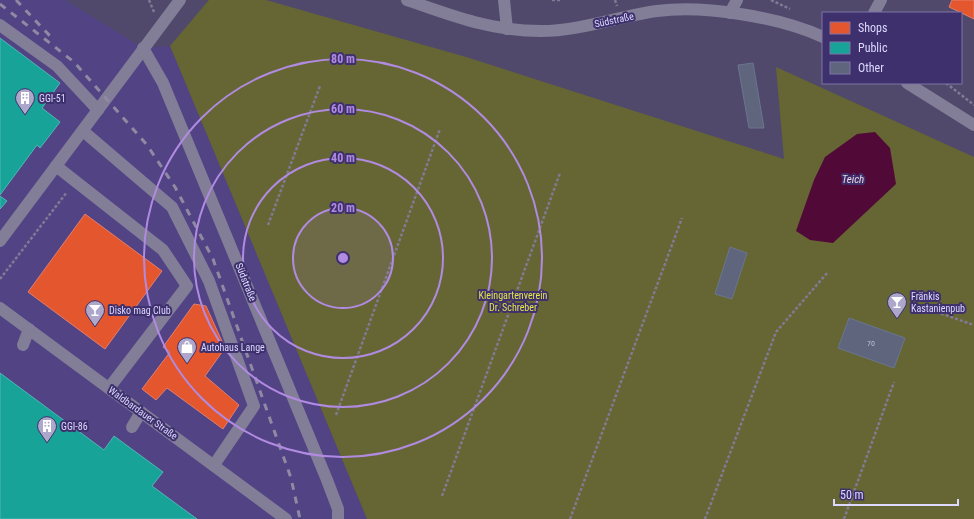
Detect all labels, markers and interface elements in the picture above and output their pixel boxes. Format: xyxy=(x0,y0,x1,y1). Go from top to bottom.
street label: Südstraße xyxy=(593,10,635,30)
legend xyxy=(822,12,962,84)
text: Shops xyxy=(858,21,887,35)
text: Public xyxy=(858,41,888,55)
text: 80 m xyxy=(331,52,355,66)
text: Other xyxy=(858,61,884,75)
building icon: GGI-51 xyxy=(14,87,36,115)
place label: GGI-51 xyxy=(39,93,66,104)
text: 60 m xyxy=(331,102,355,116)
text: 40 m xyxy=(331,151,355,165)
water label: Teich xyxy=(842,173,864,186)
text: 20 m xyxy=(331,201,355,215)
centre of rings xyxy=(336,251,350,265)
street label: Südstraße xyxy=(233,261,259,303)
park label: Kleingartenverein Dr. Schreber xyxy=(479,290,548,313)
bar icon: Fränkis Kastanienpub xyxy=(886,291,908,319)
place label: Fränkis Kastanienpub xyxy=(911,291,965,314)
bar icon: Disko mag Club xyxy=(84,299,106,327)
place label: Disko mag Club xyxy=(109,305,171,316)
shop icon: Autohaus Lange xyxy=(176,336,198,364)
house number: 70 xyxy=(867,339,875,348)
place label: Autohaus Lange xyxy=(201,342,265,353)
street label: Waldbardauer Straße xyxy=(106,384,180,442)
building icon: GGI-86 xyxy=(36,415,58,443)
place label: GGI-86 xyxy=(61,421,88,432)
scale bar xyxy=(834,481,958,507)
text: 50 m xyxy=(840,488,864,502)

